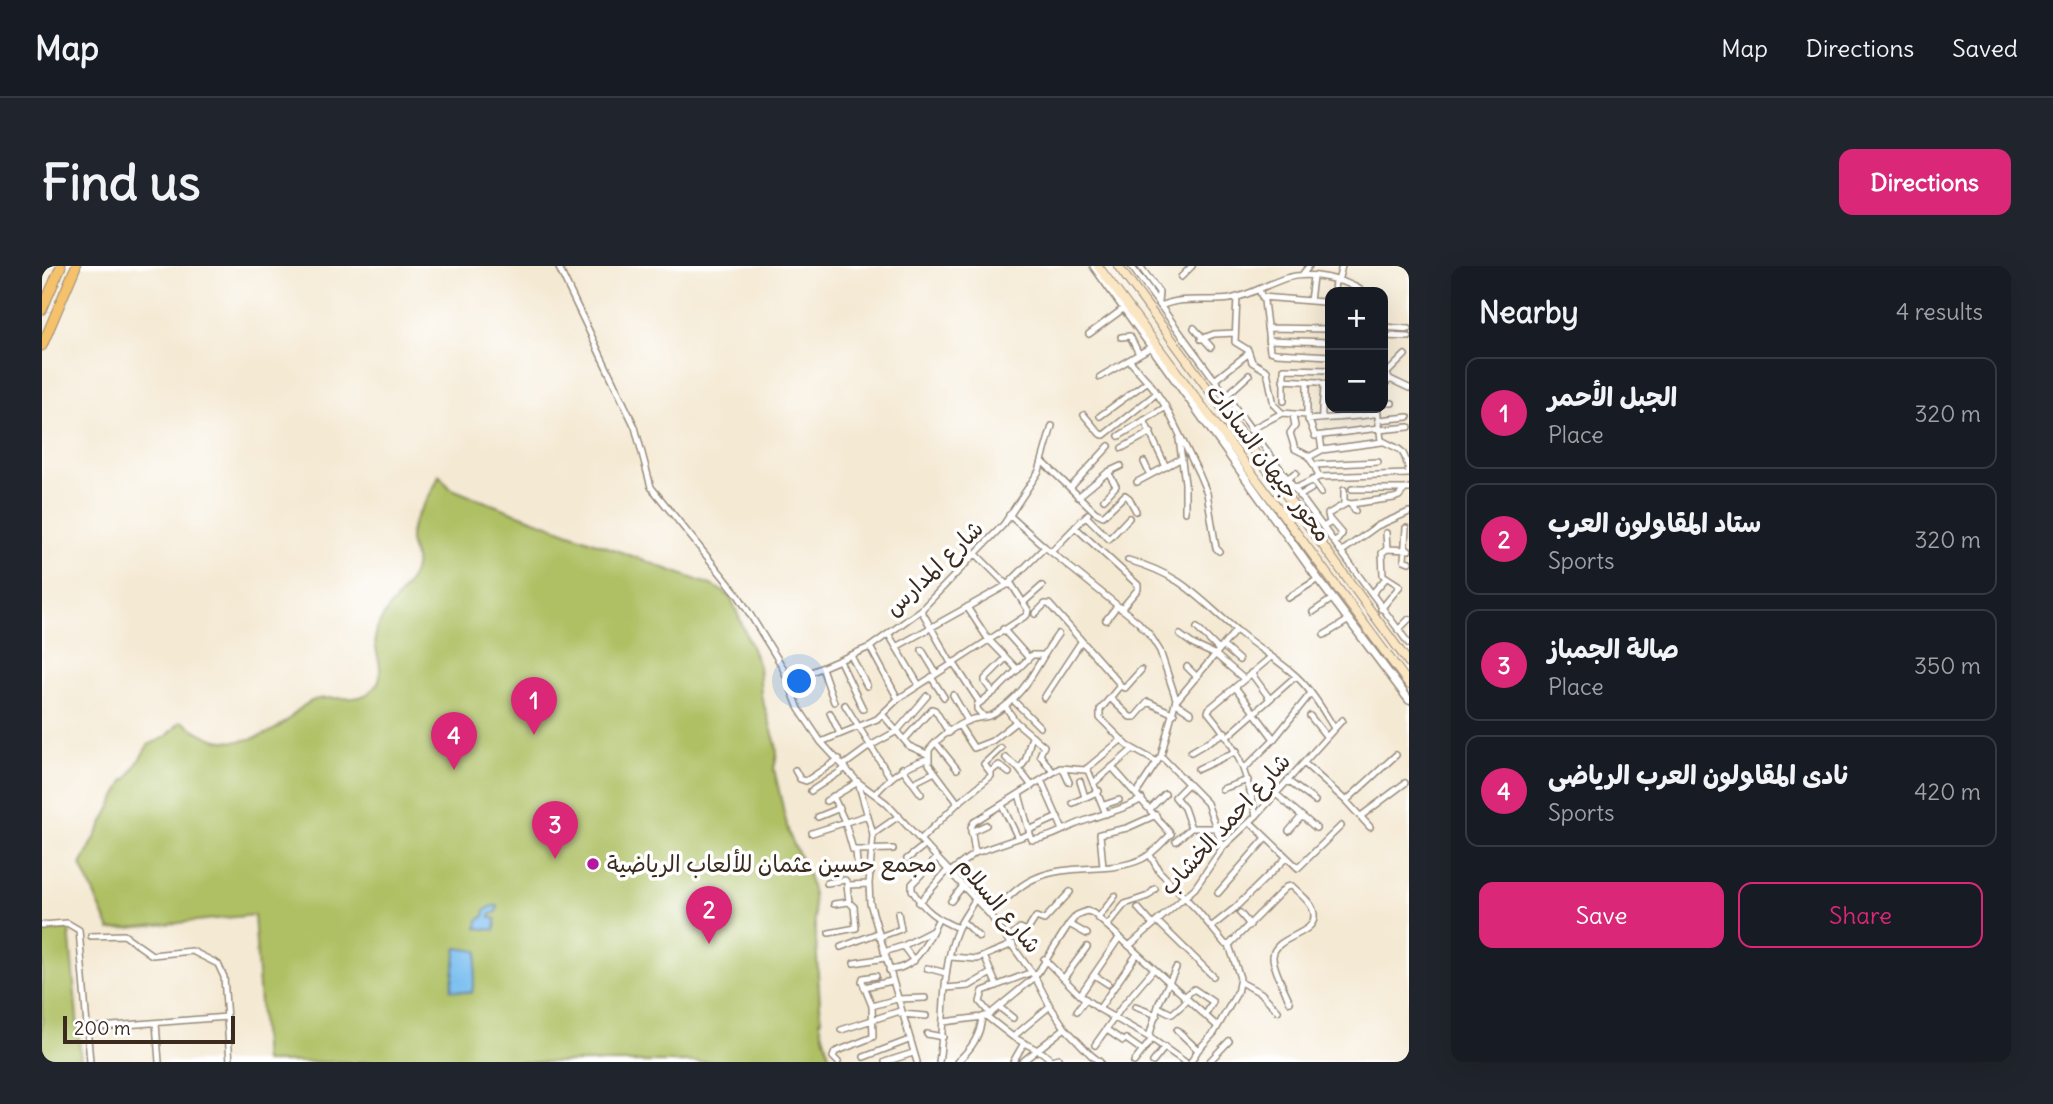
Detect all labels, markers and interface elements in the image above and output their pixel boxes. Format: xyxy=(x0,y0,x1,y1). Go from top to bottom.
text: Map xyxy=(35,27,99,69)
text: Map xyxy=(1721,33,1768,63)
text: Directions xyxy=(1806,33,1914,63)
text: Saved xyxy=(1952,33,2018,63)
button: Directions xyxy=(1839,149,2011,215)
text: Find us xyxy=(42,152,200,213)
map controls xyxy=(1325,287,1388,413)
button: + xyxy=(1325,287,1388,350)
text: Nearby xyxy=(1479,293,1579,331)
text: 4 results xyxy=(1896,297,1983,326)
button: − xyxy=(1325,350,1388,413)
street label: محور جيهان السادات xyxy=(1201,378,1338,547)
text: الجبل الأحمر xyxy=(1548,380,1677,413)
text: 1 xyxy=(1499,399,1509,428)
text: 320 m xyxy=(1915,399,1981,428)
text: Place xyxy=(1548,420,1604,449)
text: ستاد المقاولون العرب xyxy=(1548,506,1761,539)
street label: شارع المدارس xyxy=(878,514,990,623)
text: 2 xyxy=(1498,525,1510,554)
text: 320 m xyxy=(1915,525,1981,554)
text: Sports xyxy=(1548,546,1614,575)
text: صالة الجمباز xyxy=(1548,632,1679,665)
text: 3 xyxy=(1497,651,1511,680)
text: 350 m xyxy=(1914,651,1981,680)
your location xyxy=(782,664,816,698)
text: Place xyxy=(1548,672,1604,701)
pin: 1 xyxy=(511,677,557,735)
pin: 4 xyxy=(431,712,477,770)
street label: شارع احمد الخشاب xyxy=(1153,747,1298,902)
text: نادى المقاولون العرب الرياضى xyxy=(1548,758,1851,791)
text: 4 xyxy=(1497,777,1511,806)
text: 420 m xyxy=(1914,777,1981,806)
text: Sports xyxy=(1548,798,1614,827)
pin: 3 xyxy=(532,801,578,859)
place label: مجمع حسين عثمان للألعاب الرياضية xyxy=(607,848,937,881)
street label: شارع السلام xyxy=(948,851,1048,961)
marker: مجمع حسين عثمان للألعاب الرياضية xyxy=(585,856,601,872)
button: Save xyxy=(1479,882,1724,948)
button: Share xyxy=(1738,882,1983,948)
pin: 2 xyxy=(686,886,732,944)
scale bar xyxy=(63,1013,234,1045)
text: 200 m xyxy=(74,1016,131,1040)

